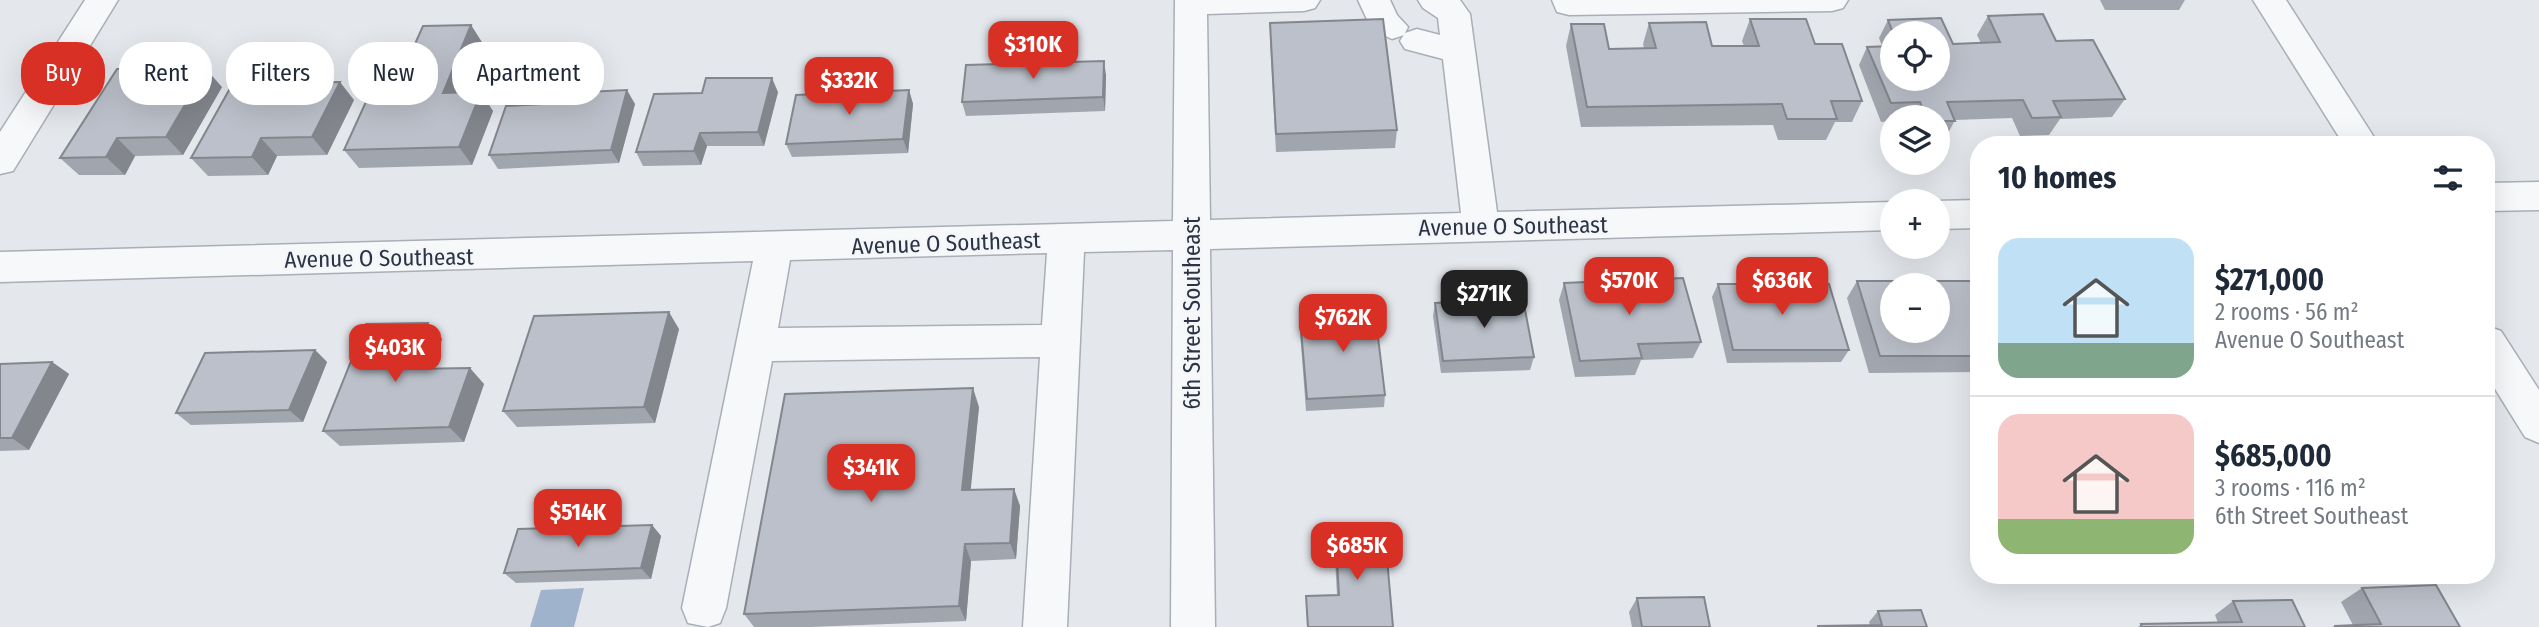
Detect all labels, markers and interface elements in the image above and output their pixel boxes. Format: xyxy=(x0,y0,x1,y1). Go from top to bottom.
map controls xyxy=(1880,21,1950,343)
button: locate xyxy=(1880,21,1950,91)
pin: $310K xyxy=(984,22,1082,81)
text: $310K xyxy=(1004,30,1062,58)
chip: Buy xyxy=(21,42,105,105)
chip: Rent xyxy=(119,42,212,105)
chip: Filters xyxy=(226,42,334,105)
chip: New xyxy=(348,42,438,105)
chip: Apartment xyxy=(452,42,604,105)
pin: $332K xyxy=(800,58,898,117)
text: $332K xyxy=(820,66,878,94)
button: layers xyxy=(1880,105,1950,175)
icon: filters xyxy=(2429,159,2467,197)
text: 10 homes xyxy=(1998,160,2116,196)
button: + xyxy=(1880,189,1950,259)
street label: Avenue O Southeast xyxy=(1418,210,1608,242)
street label: 6th Street Southeast xyxy=(1178,216,1206,410)
street label: Avenue O Southeast xyxy=(851,226,1041,260)
street label: Avenue O Southeast xyxy=(284,242,474,274)
pin: $570K xyxy=(1580,258,1678,317)
pin: $636K xyxy=(1733,258,1831,317)
text: $271,000 xyxy=(2215,262,2324,298)
text: $570K xyxy=(1600,266,1658,294)
text: $636K xyxy=(1752,266,1812,294)
icon: home xyxy=(2054,266,2138,350)
pin: $271K xyxy=(1435,270,1533,330)
button: − xyxy=(1880,273,1950,343)
text: $271K xyxy=(1457,279,1511,307)
pin: $762K xyxy=(1294,294,1392,354)
text: 2 rooms · 56 m² xyxy=(2215,298,2359,326)
text: $762K xyxy=(1315,303,1371,331)
pin: $403K xyxy=(346,324,444,384)
text: Avenue O Southeast xyxy=(2215,326,2404,354)
text: $403K xyxy=(365,333,425,361)
text: $685,000 xyxy=(2215,438,2332,474)
icon: home xyxy=(2054,442,2138,526)
pin: $341K xyxy=(822,444,920,504)
text: $341K xyxy=(843,453,899,481)
text: 3 rooms · 116 m² xyxy=(2215,474,2366,502)
pin: $514K xyxy=(529,490,627,549)
text: $514K xyxy=(550,498,606,526)
text: 6th Street Southeast xyxy=(2215,502,2408,530)
pin: $685K xyxy=(1308,522,1406,582)
text: $685K xyxy=(1327,531,1387,559)

